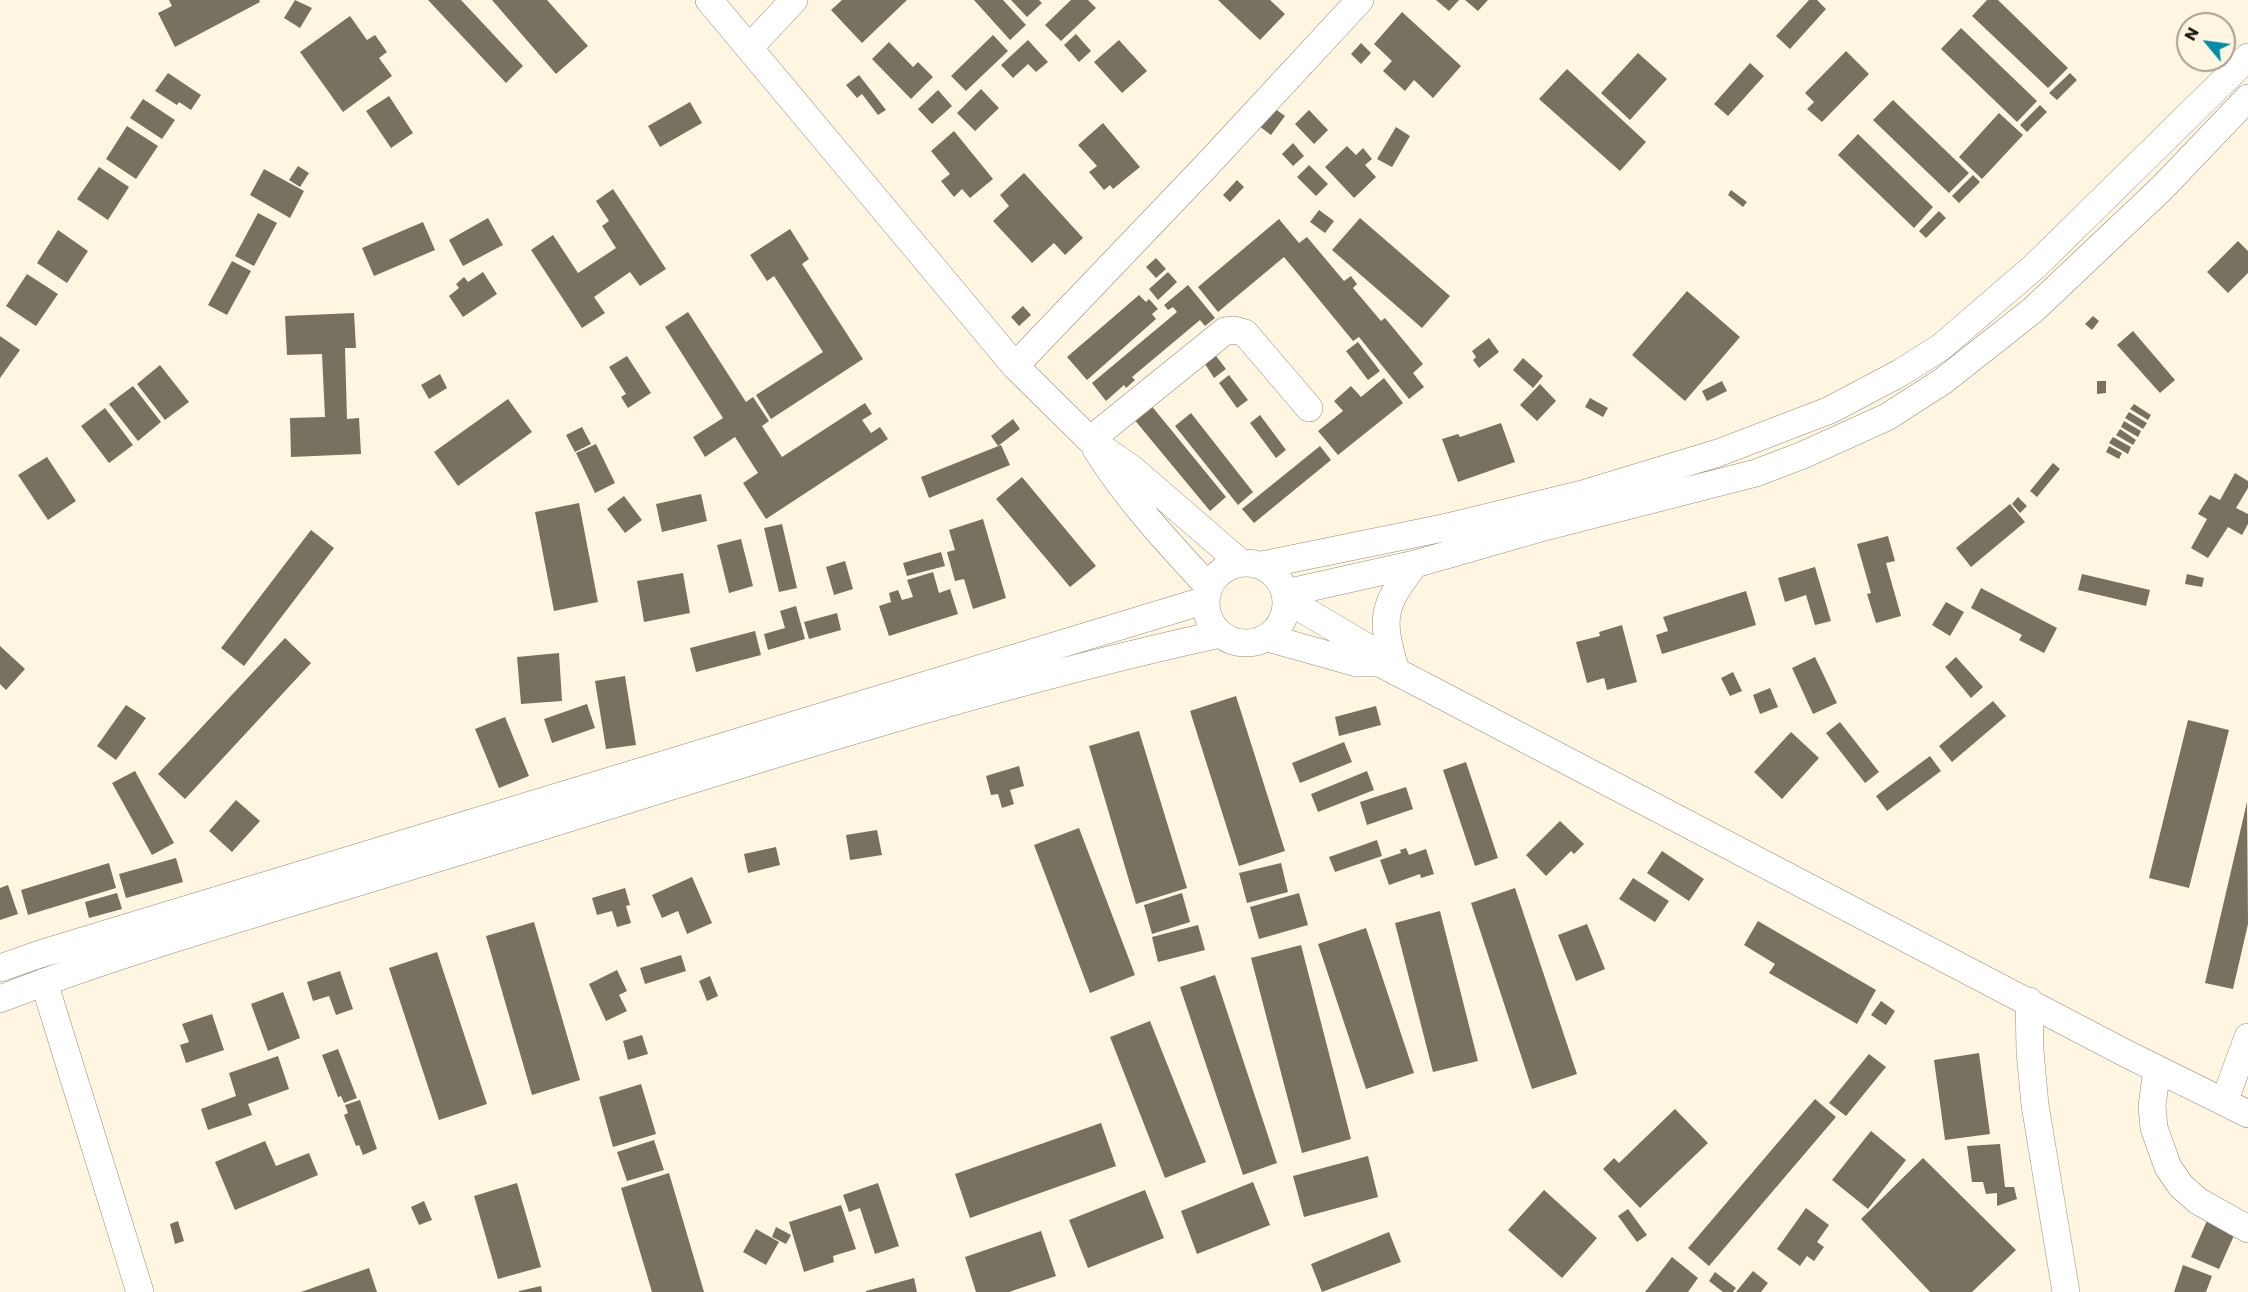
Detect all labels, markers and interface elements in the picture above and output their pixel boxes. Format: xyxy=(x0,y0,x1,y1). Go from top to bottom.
north arrow xyxy=(2176,12,2236,72)
text: N xyxy=(2179,23,2205,45)

